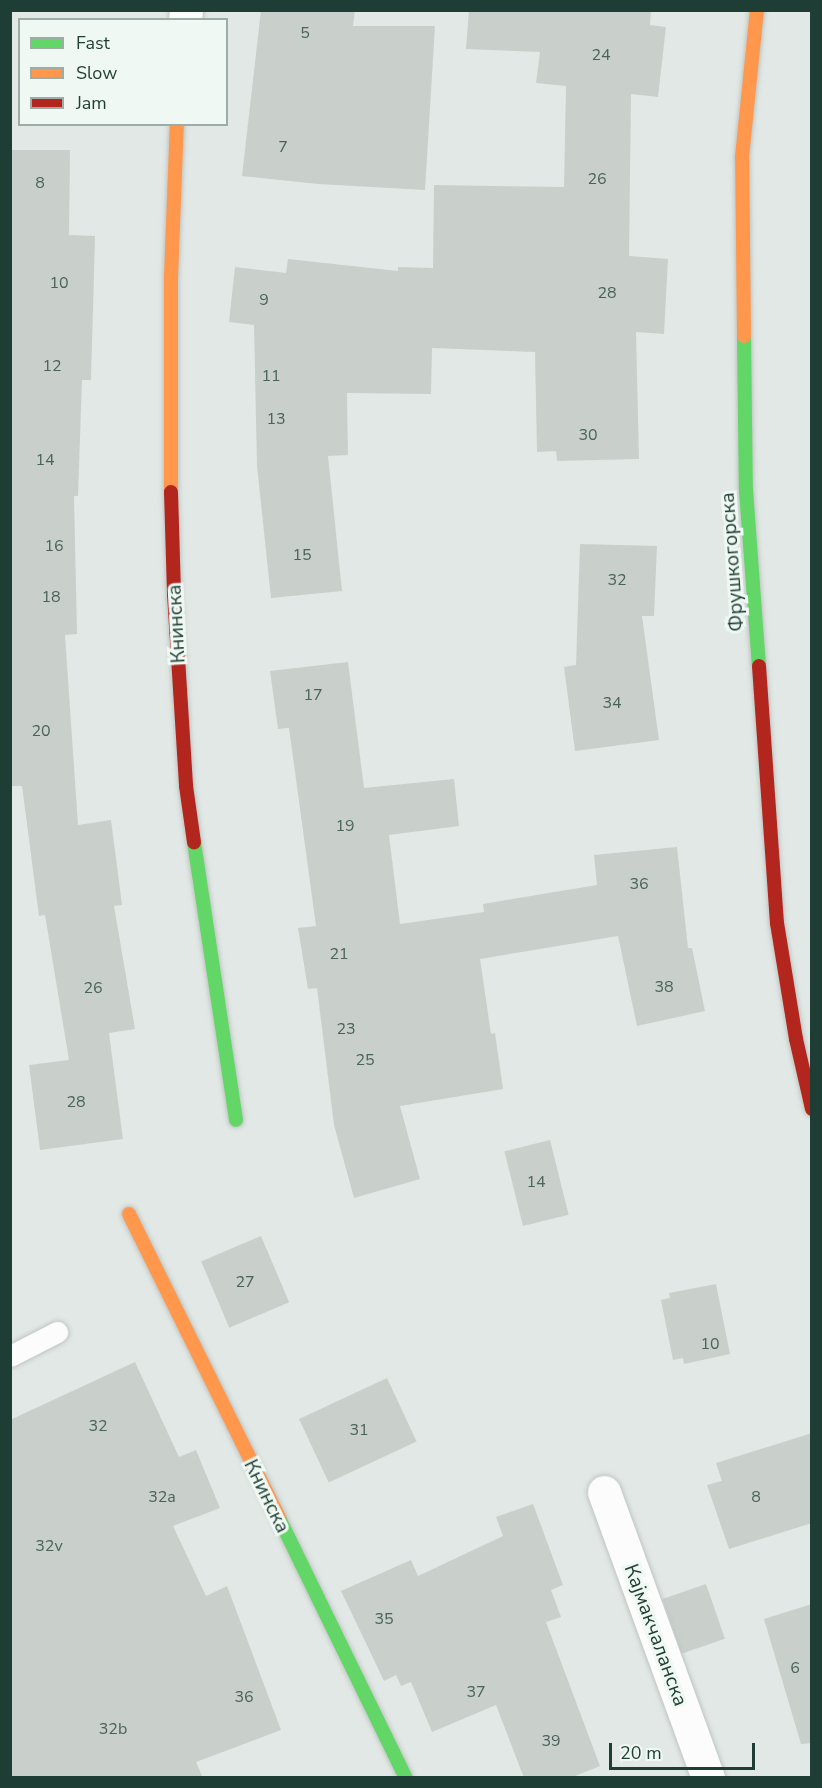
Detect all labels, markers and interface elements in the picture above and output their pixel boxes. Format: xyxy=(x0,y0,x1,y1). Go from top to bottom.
legend xyxy=(18,18,228,126)
house number: 5 xyxy=(300,23,310,43)
text: Fast xyxy=(76,31,110,55)
house number: 24 xyxy=(591,45,611,65)
text: Slow xyxy=(76,61,117,85)
text: Jam xyxy=(76,91,107,115)
house number: 7 xyxy=(278,137,288,157)
house number: 26 xyxy=(587,169,607,189)
house number: 8 xyxy=(35,173,45,193)
house number: 10 xyxy=(49,273,69,293)
house number: 28 xyxy=(597,283,617,303)
house number: 9 xyxy=(259,290,269,310)
house number: 12 xyxy=(42,356,62,376)
house number: 11 xyxy=(261,366,281,386)
house number: 13 xyxy=(266,409,286,429)
house number: 30 xyxy=(578,425,598,445)
house number: 14 xyxy=(35,450,55,470)
street label: Фрушкогорска xyxy=(715,492,749,632)
house number: 16 xyxy=(44,536,64,556)
house number: 15 xyxy=(292,545,312,565)
house number: 32 xyxy=(607,570,627,590)
street label: Книнска xyxy=(162,584,190,664)
house number: 18 xyxy=(41,587,61,607)
house number: 17 xyxy=(303,685,323,705)
house number: 34 xyxy=(602,693,622,713)
house number: 20 xyxy=(31,721,51,741)
house number: 19 xyxy=(335,816,355,836)
house number: 36 xyxy=(629,874,649,894)
house number: 21 xyxy=(329,944,349,964)
house number: 38 xyxy=(654,977,674,997)
house number: 26 xyxy=(83,978,103,998)
house number: 23 xyxy=(336,1019,356,1039)
house number: 25 xyxy=(355,1050,375,1070)
house number: 28 xyxy=(66,1092,86,1112)
house number: 14 xyxy=(526,1172,546,1192)
house number: 27 xyxy=(235,1272,255,1292)
house number: 10 xyxy=(700,1334,720,1354)
house number: 32 xyxy=(88,1416,108,1436)
house number: 31 xyxy=(349,1420,369,1440)
street label: Книнска xyxy=(239,1455,295,1537)
house number: 32a xyxy=(148,1487,176,1507)
house number: 8 xyxy=(751,1487,761,1507)
house number: 32v xyxy=(35,1536,63,1556)
street label: Кајмакчаланска xyxy=(619,1561,693,1709)
house number: 35 xyxy=(374,1609,394,1629)
house number: 6 xyxy=(790,1658,800,1678)
house number: 37 xyxy=(466,1682,486,1702)
house number: 36 xyxy=(234,1687,254,1707)
house number: 32b xyxy=(99,1719,127,1739)
house number: 39 xyxy=(541,1731,561,1751)
scale bar xyxy=(612,1731,758,1769)
text: 20 m xyxy=(620,1741,662,1765)

